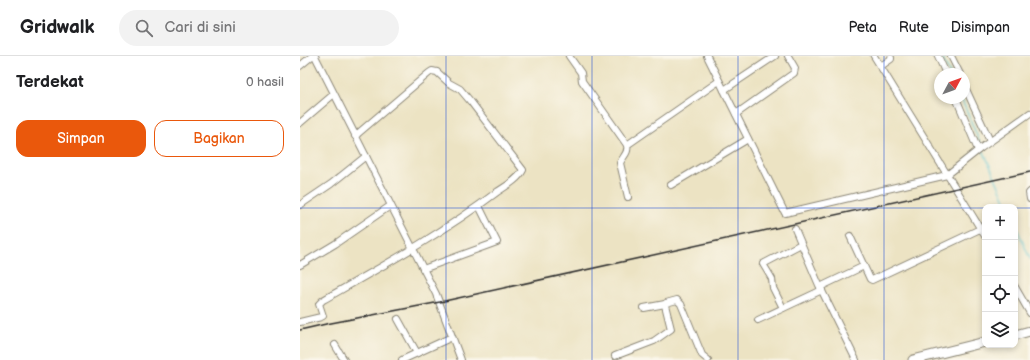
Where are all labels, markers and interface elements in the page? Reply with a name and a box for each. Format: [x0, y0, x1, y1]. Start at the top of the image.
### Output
search box [119, 10, 399, 46]
text: Gridwalk [20, 16, 95, 39]
icon: search [133, 17, 155, 39]
text: Cari di sini [165, 18, 236, 37]
text: Peta [848, 19, 877, 36]
text: Rute [899, 19, 929, 36]
text: Disimpan [951, 19, 1010, 36]
north arrow [934, 68, 970, 104]
text: Terdekat [16, 72, 84, 92]
text: 0 hasil [246, 74, 284, 90]
button: Simpan [16, 120, 146, 157]
button: Bagikan [154, 120, 284, 157]
map controls [982, 204, 1018, 348]
button: + [982, 204, 1018, 240]
button: − [982, 240, 1018, 276]
button: locate [982, 276, 1018, 312]
button: layers [982, 312, 1018, 348]

